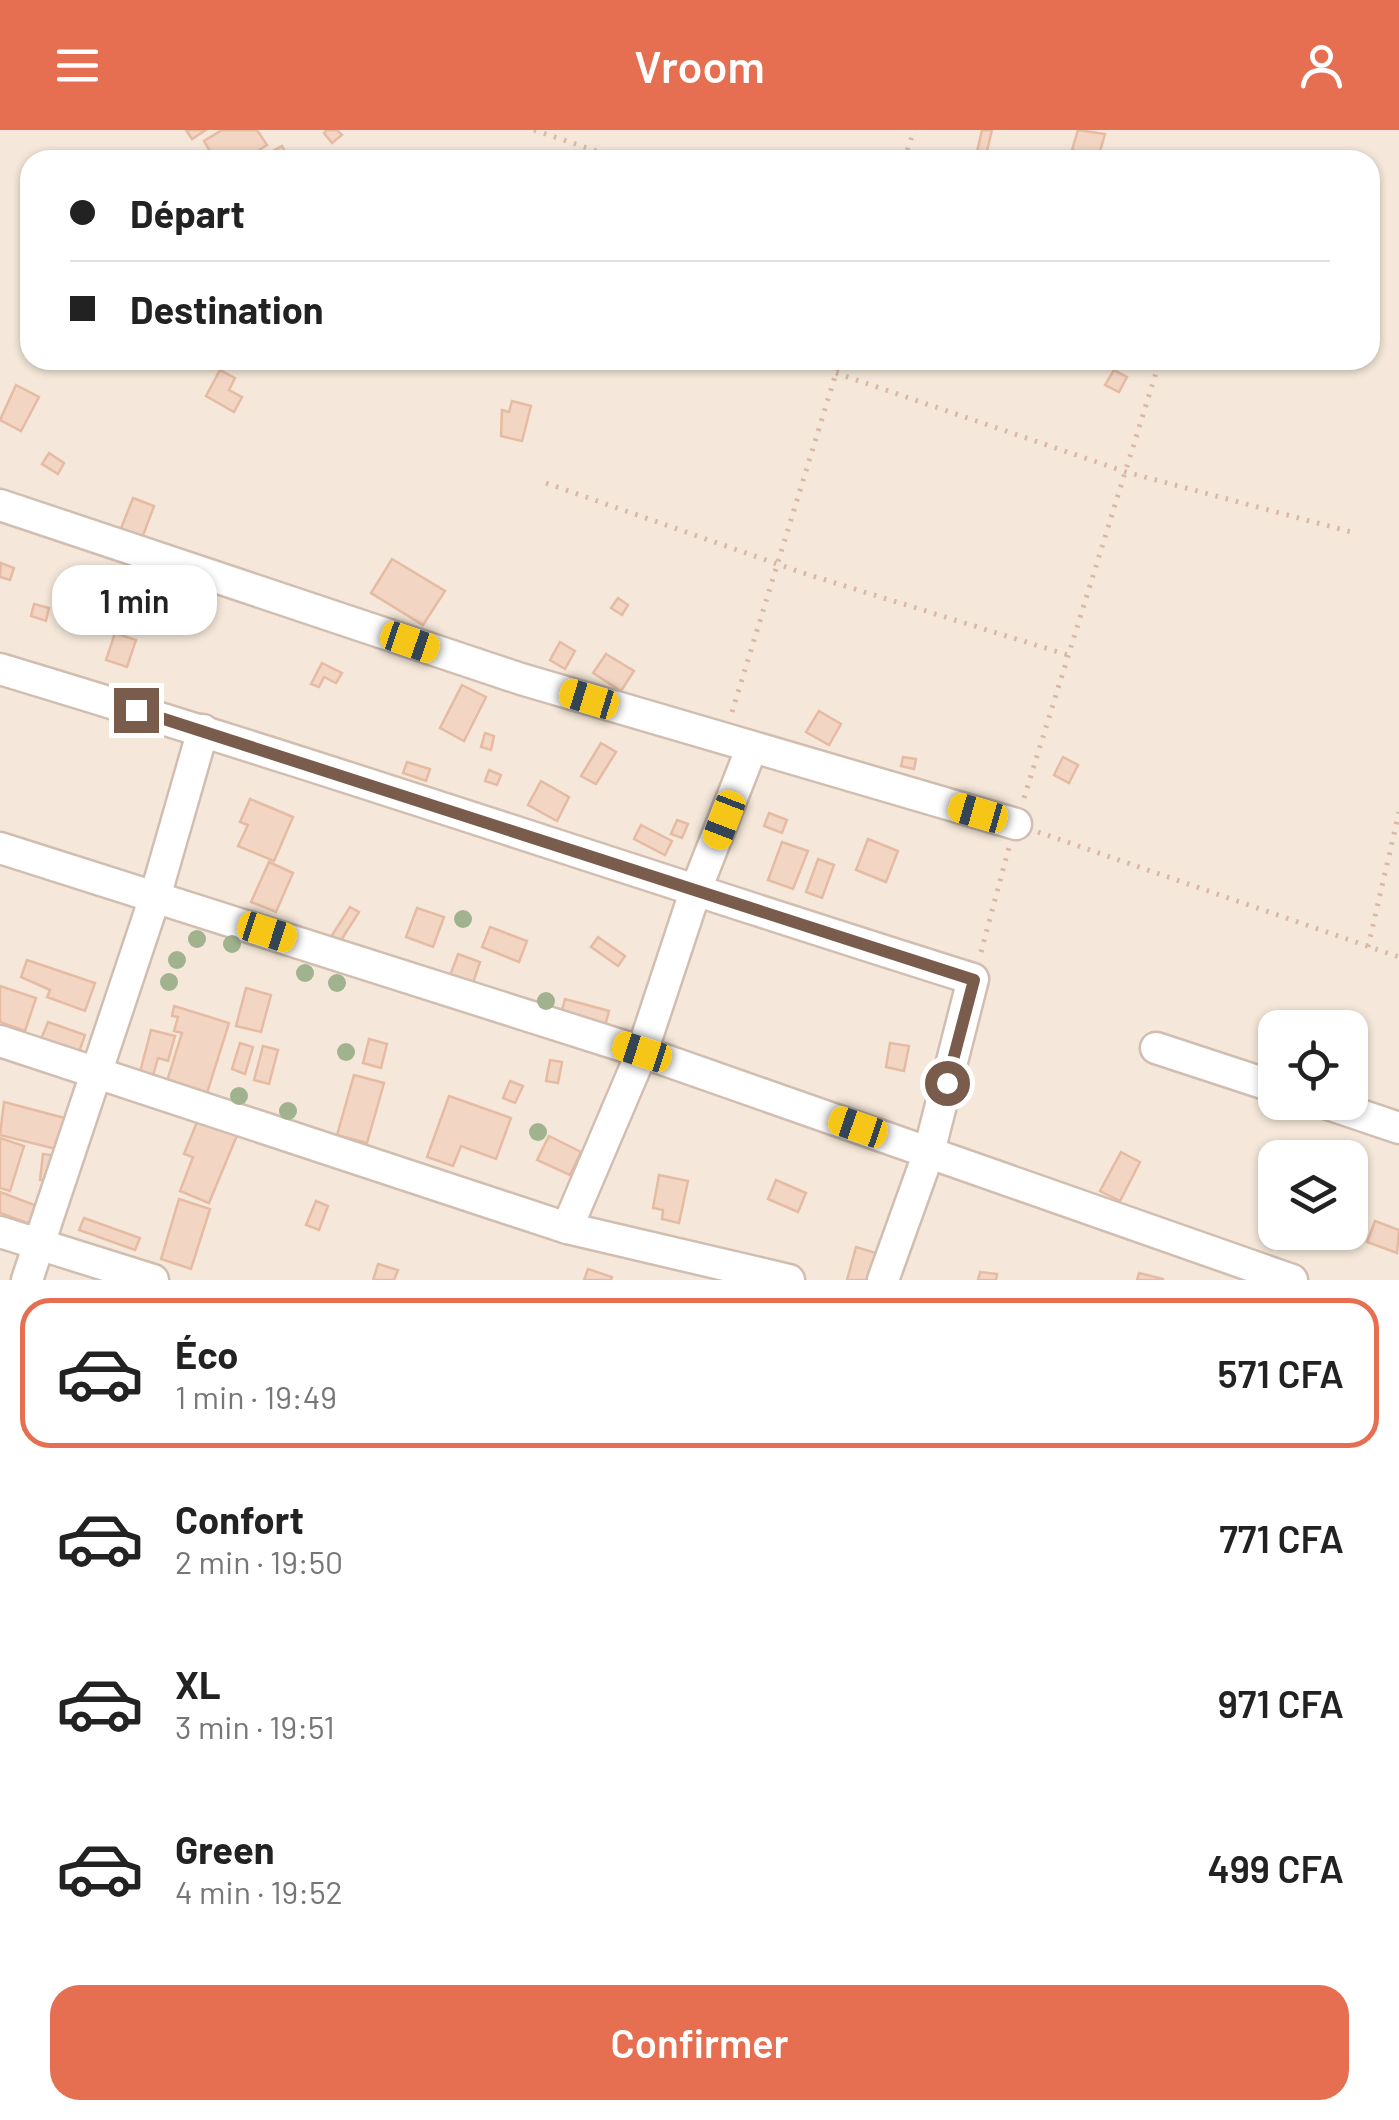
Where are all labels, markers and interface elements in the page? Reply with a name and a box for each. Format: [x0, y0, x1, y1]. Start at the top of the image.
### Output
icon: menu [50, 38, 105, 93]
text: Vroom [634, 38, 765, 92]
icon: person [1294, 38, 1349, 93]
text: Départ [130, 190, 245, 236]
text: Destination [130, 286, 324, 332]
callout: 1 min [54, 565, 218, 635]
text: 1 min [100, 581, 169, 619]
car [377, 618, 443, 666]
car [556, 676, 622, 722]
route end [114, 688, 159, 733]
car [699, 787, 749, 853]
car [945, 790, 1011, 836]
car [234, 908, 300, 956]
map controls [1258, 1010, 1368, 1250]
button: locate [1258, 1010, 1368, 1120]
car [609, 1028, 675, 1076]
route start [925, 1061, 970, 1106]
car [825, 1103, 891, 1151]
button: layers [1258, 1140, 1368, 1250]
icon: car [55, 1328, 145, 1418]
text: Éco [175, 1331, 239, 1377]
text: 571 CFA [1218, 1350, 1344, 1396]
text: 1 min · 19:49 [175, 1377, 337, 1415]
icon: car [55, 1493, 145, 1583]
text: Confort [175, 1496, 304, 1542]
text: 771 CFA [1219, 1515, 1344, 1561]
text: 2 min · 19:50 [175, 1542, 343, 1580]
icon: car [55, 1658, 145, 1748]
text: XL [175, 1661, 221, 1707]
text: 971 CFA [1218, 1680, 1344, 1726]
text: 3 min · 19:51 [175, 1707, 335, 1745]
icon: car [55, 1823, 145, 1913]
text: Green [175, 1826, 275, 1872]
text: 499 CFA [1208, 1845, 1344, 1891]
text: 4 min · 19:52 [175, 1872, 343, 1910]
button: Confirmer [50, 1985, 1349, 2100]

